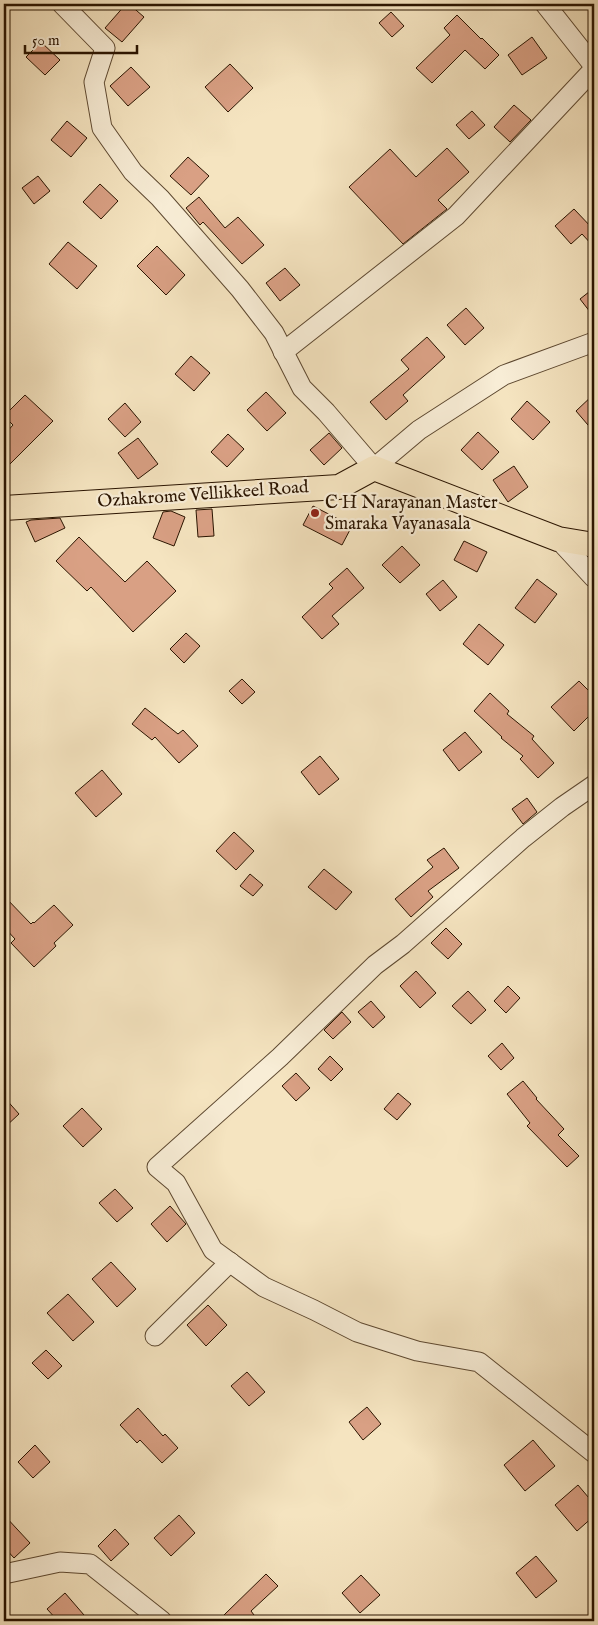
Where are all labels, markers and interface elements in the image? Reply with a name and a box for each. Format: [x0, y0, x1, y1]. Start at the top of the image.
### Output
scale bar [25, 22, 138, 54]
text: 50 m [32, 31, 60, 50]
street label: Ozhakrome Vellikkeel Road [97, 476, 310, 514]
place label: C H Narayanan Master Smaraka Vayanasala [325, 492, 498, 536]
marker: C H Narayanan Master Smaraka Vayanasala [309, 507, 321, 519]

